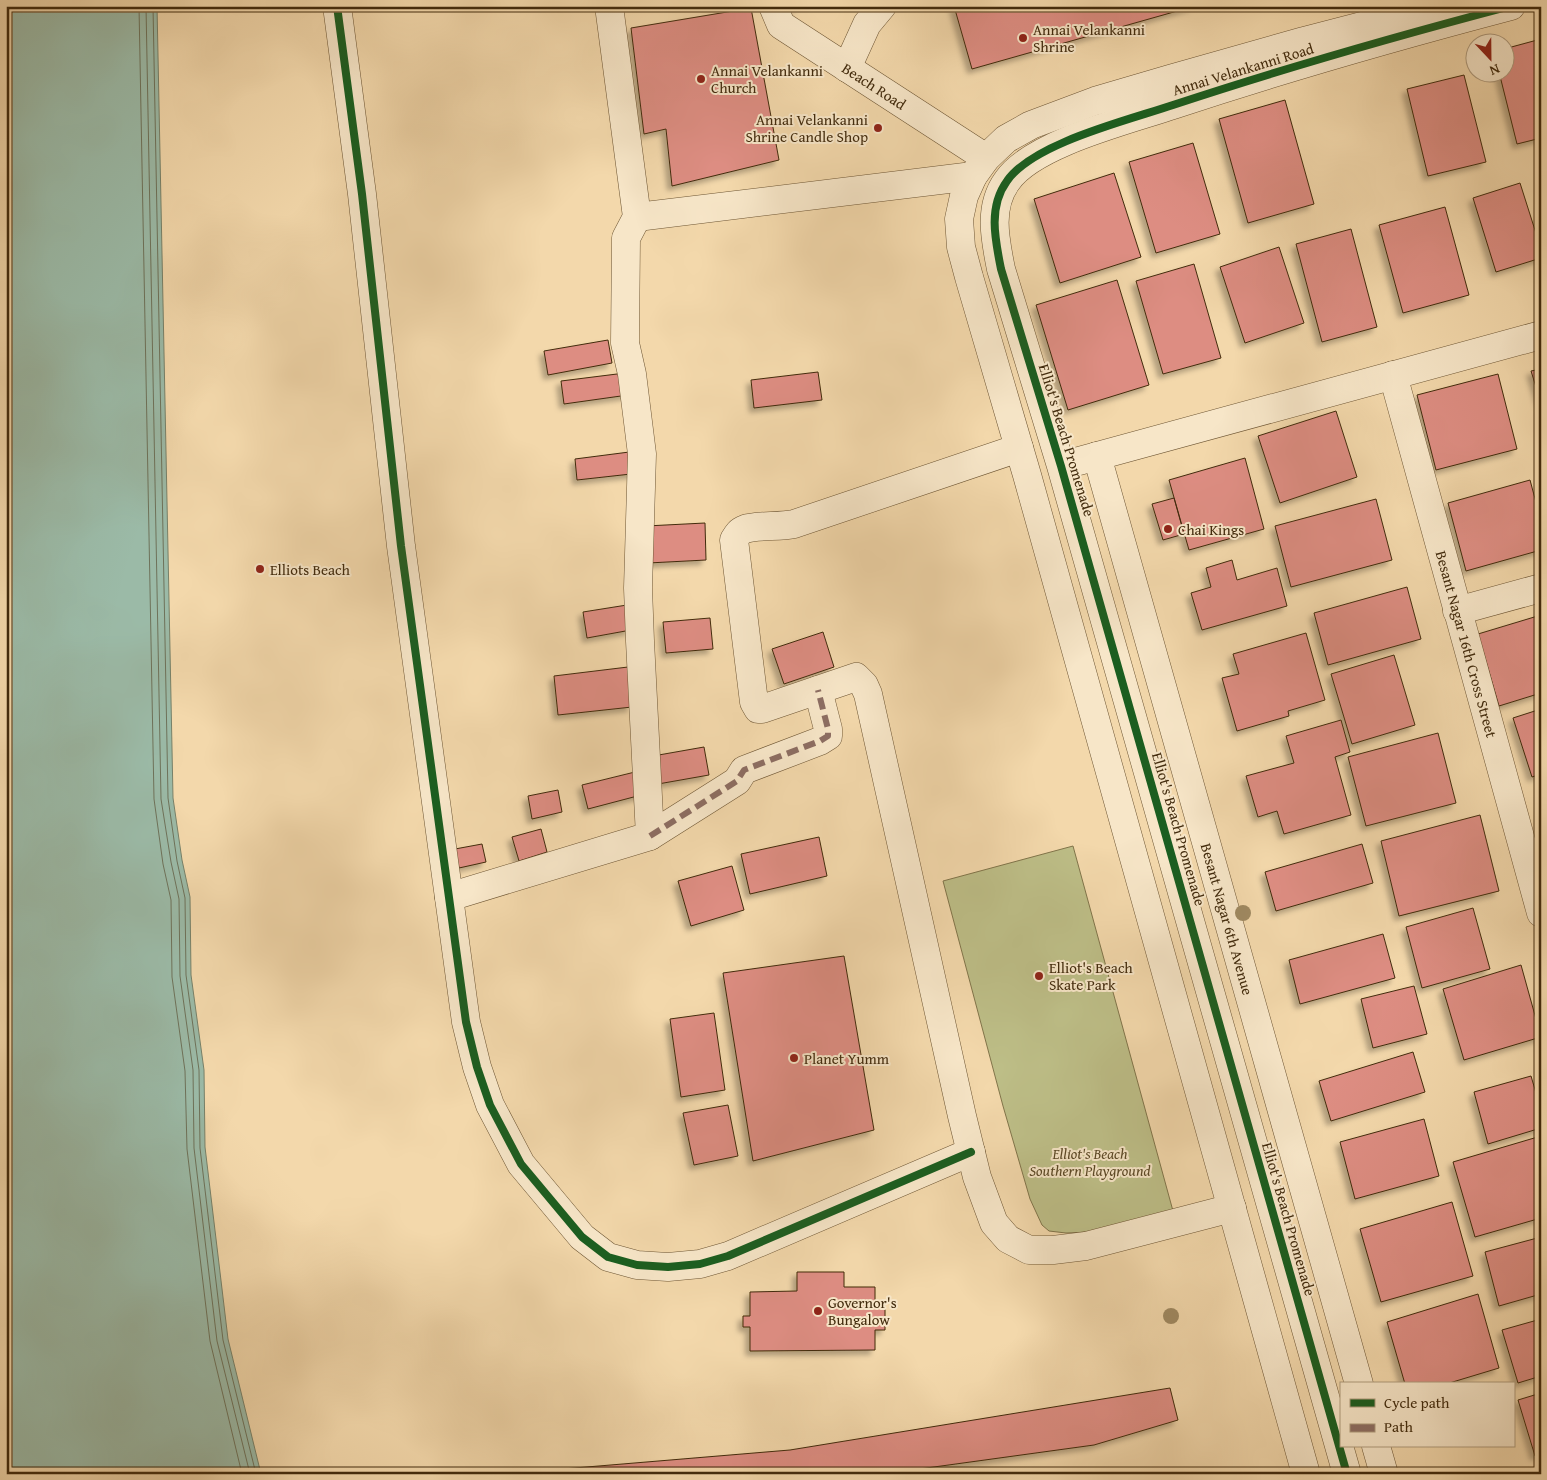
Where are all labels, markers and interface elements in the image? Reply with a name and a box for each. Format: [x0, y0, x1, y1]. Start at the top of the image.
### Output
place label: Annai Velankanni Shrine [1033, 19, 1145, 57]
marker: Annai Velankanni Shrine [1017, 32, 1029, 44]
north arrow [1464, 32, 1514, 82]
street label: Annai Velankanni Road [1170, 38, 1316, 100]
street label: Beach Road [838, 57, 910, 114]
text: N [1486, 59, 1503, 81]
place label: Annai Velankanni Church [711, 60, 823, 98]
marker: Annai Velankanni Church [695, 73, 707, 85]
place label: Annai Velankanni Shrine Candle Shop [745, 109, 868, 147]
marker: Annai Velankanni Shrine Candle Shop [872, 122, 884, 134]
street label: Elliot's Beach Promenade [1034, 361, 1100, 519]
place label: Chai Kings [1178, 519, 1244, 540]
marker: Chai Kings [1162, 523, 1174, 535]
street label: Besant Nagar 16th Cross Street [1431, 548, 1503, 741]
place label: Elliots Beach [270, 559, 350, 580]
marker: Elliots Beach [254, 563, 266, 575]
street label: Elliot's Beach Promenade [1147, 750, 1211, 908]
street label: Besant Nagar 6th Avenue [1196, 840, 1259, 997]
place label: Elliot's Beach Skate Park [1049, 957, 1133, 995]
marker: Elliot's Beach Skate Park [1033, 970, 1045, 982]
place label: Planet Yumm [804, 1048, 890, 1069]
marker: Planet Yumm [788, 1052, 800, 1064]
street label: Elliot's Beach Promenade [1257, 1140, 1321, 1298]
park label: Elliot's Beach Southern Playground [1029, 1143, 1151, 1181]
place label: Governor's Bungalow [828, 1292, 897, 1330]
marker: Governor's Bungalow [812, 1305, 824, 1317]
legend [1340, 1382, 1514, 1448]
text: Cycle path [1384, 1392, 1450, 1413]
text: Path [1384, 1416, 1413, 1437]

